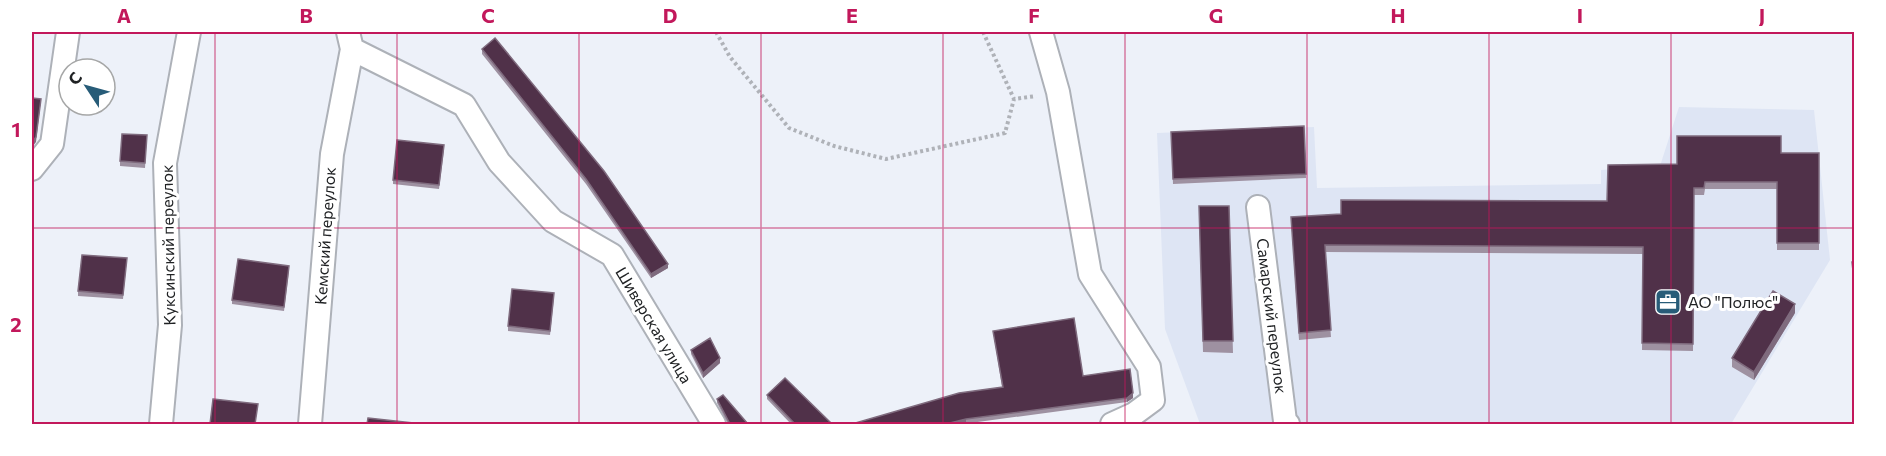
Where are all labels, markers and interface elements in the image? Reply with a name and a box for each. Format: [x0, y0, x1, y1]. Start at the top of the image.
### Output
text: A [117, 3, 131, 27]
text: B [299, 3, 313, 27]
text: C [481, 3, 495, 27]
text: D [663, 3, 677, 27]
text: E [846, 3, 858, 27]
text: F [1028, 3, 1040, 27]
text: G [1209, 3, 1223, 27]
text: H [1391, 3, 1406, 27]
text: I [1577, 3, 1583, 27]
text: J [1759, 3, 1765, 27]
north arrow [57, 57, 117, 117]
text: С [64, 68, 85, 88]
text: 1 [11, 117, 21, 141]
street label: Куксинский переулок [157, 164, 178, 326]
street label: Кемский переулок [310, 166, 339, 306]
street label: Самарский переулок [1254, 237, 1292, 395]
street label: Шиверская улица [612, 263, 697, 386]
office icon: АО "Полюс" [1653, 287, 1683, 317]
place label: АО "Полюс" [1688, 292, 1778, 311]
text: 2 [10, 312, 22, 336]

